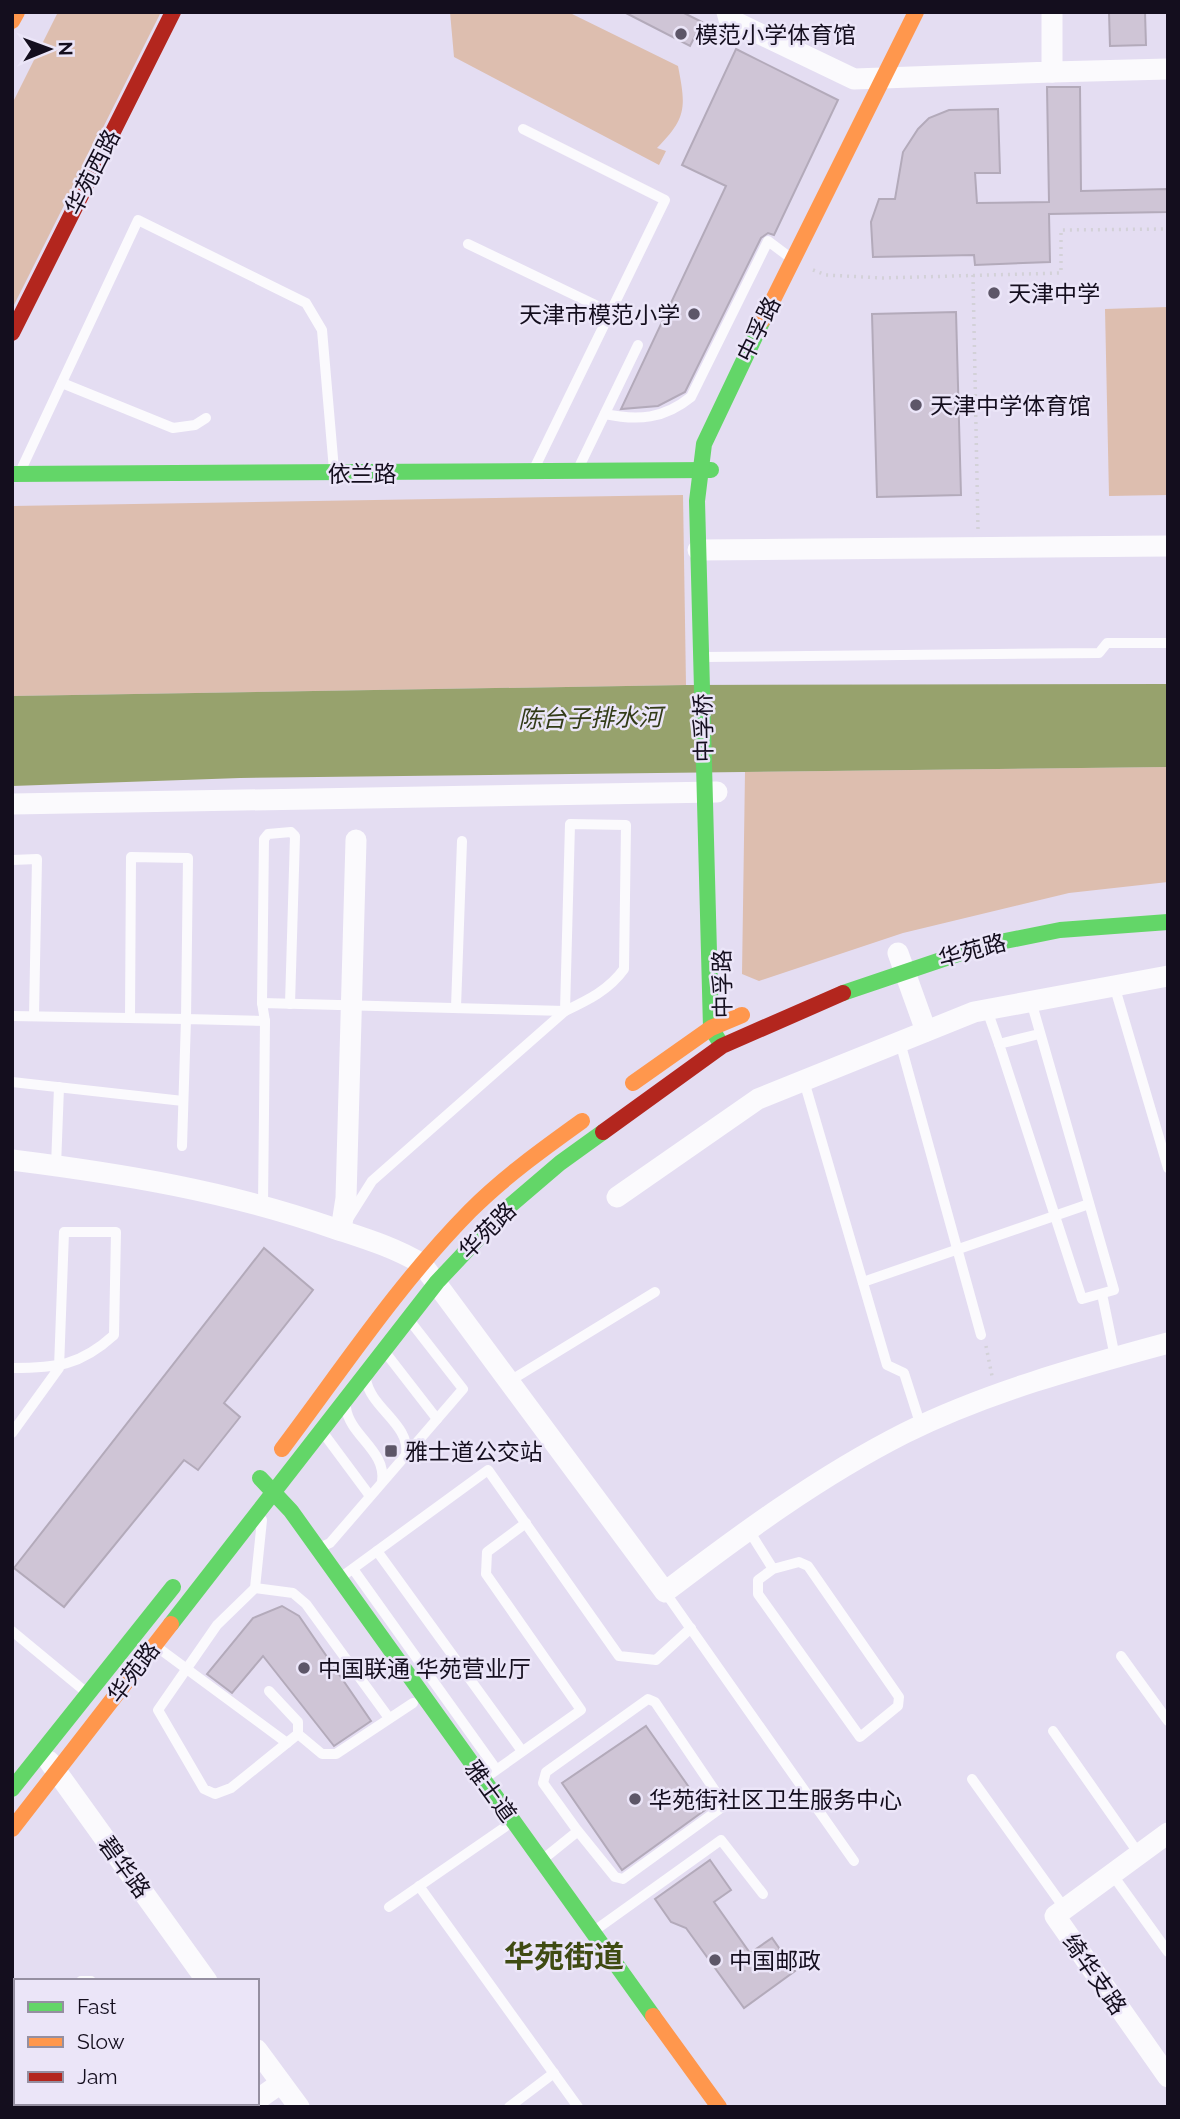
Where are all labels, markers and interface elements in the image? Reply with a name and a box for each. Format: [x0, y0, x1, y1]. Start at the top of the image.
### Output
north arrow [14, 14, 84, 84]
place label: 模范小学体育馆 [695, 21, 856, 48]
marker: 模范小学体育馆 [673, 26, 689, 42]
text: N [55, 41, 77, 56]
street label: 华苑西路 [59, 125, 125, 219]
place label: 天津中学 [1008, 280, 1100, 307]
marker: 天津中学 [986, 285, 1002, 301]
street label: 中孚路 [731, 292, 785, 366]
place label: 天津市模范小学 [519, 301, 680, 328]
marker: 天津市模范小学 [686, 306, 702, 322]
place label: 天津中学体育馆 [930, 392, 1091, 419]
marker: 天津中学体育馆 [908, 397, 924, 413]
street label: 依兰路 [328, 460, 397, 487]
street label: 中孚桥 [689, 693, 717, 763]
water label: 陈台子排水河 [518, 702, 666, 734]
street label: 华苑路 [935, 928, 1009, 972]
street label: 中孚路 [708, 949, 736, 1019]
street label: 华苑路 [453, 1196, 521, 1264]
place label: 雅士道公交站 [405, 1438, 543, 1465]
marker: 雅士道公交站 [383, 1443, 399, 1459]
street label: 华苑路 [101, 1636, 165, 1708]
place label: 中国联通 华苑营业厅 [318, 1655, 531, 1682]
marker: 中国联通 华苑营业厅 [296, 1660, 312, 1676]
street label: 雅士道 [460, 1755, 522, 1827]
place label: 华苑街社区卫生服务中心 [649, 1786, 902, 1813]
marker: 华苑街社区卫生服务中心 [627, 1791, 643, 1807]
street label: 碧华路 [94, 1831, 156, 1903]
street label: 绮华支路 [1058, 1929, 1132, 2019]
district label: 华苑街道 [504, 1939, 624, 1974]
place label: 中国邮政 [729, 1947, 821, 1974]
marker: 中国邮政 [707, 1952, 723, 1968]
legend [14, 1979, 259, 2105]
text: Fast [77, 1994, 117, 2019]
text: Slow [77, 2029, 125, 2054]
text: Jam [77, 2064, 118, 2089]

